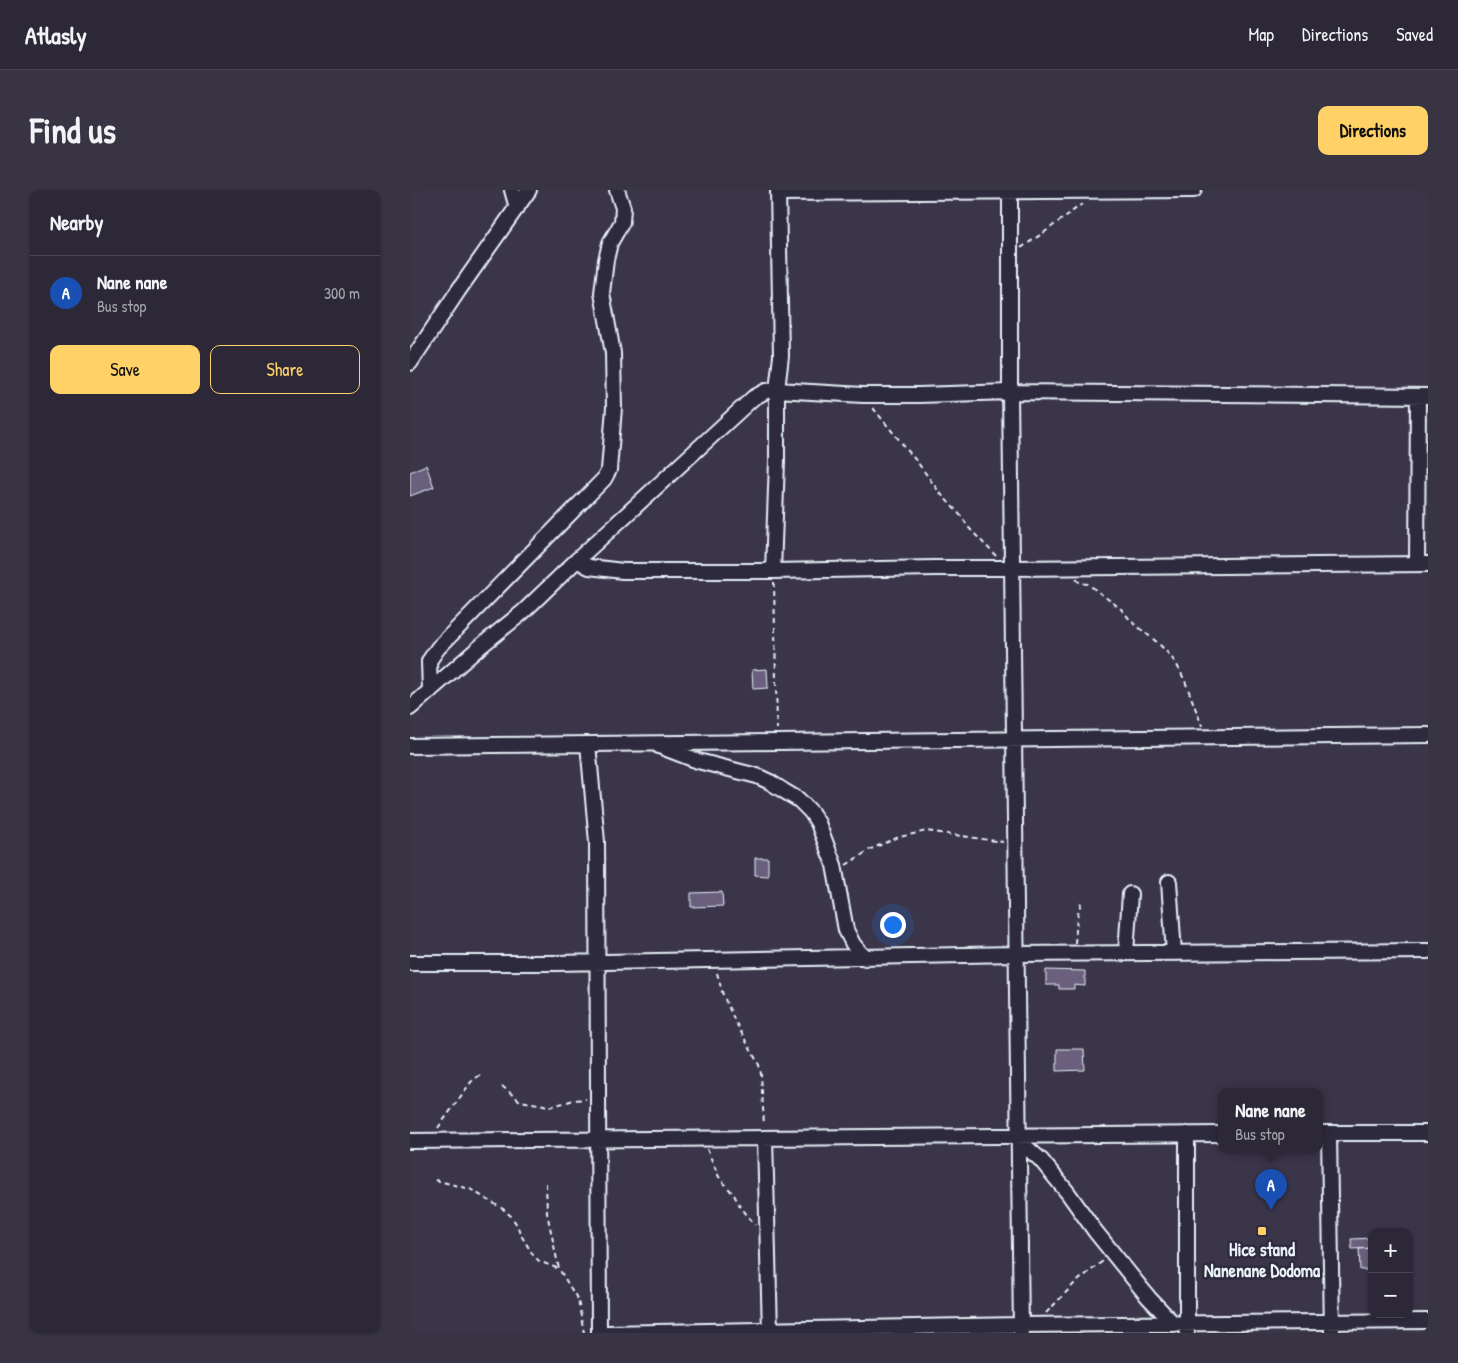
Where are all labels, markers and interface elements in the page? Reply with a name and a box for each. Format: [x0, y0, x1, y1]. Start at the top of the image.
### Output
text: Atlasly [25, 19, 87, 51]
text: Map [1249, 22, 1274, 47]
text: Directions [1302, 22, 1368, 47]
text: Saved [1396, 22, 1433, 47]
button: Directions [1318, 106, 1428, 155]
text: Find us [30, 107, 116, 154]
text: Nearby [50, 208, 103, 237]
text: Nane nane [97, 269, 167, 295]
text: A [62, 282, 70, 304]
text: 300 m [324, 282, 360, 304]
text: Bus stop [97, 295, 146, 317]
button: Save [50, 345, 200, 394]
button: Share [210, 345, 360, 394]
your location [880, 912, 906, 938]
popup [1218, 1088, 1323, 1153]
text: Nane nane [1235, 1097, 1306, 1123]
text: Bus stop [1235, 1123, 1285, 1145]
pin: A [1255, 1169, 1287, 1210]
marker: Hice stand Nanenane Dodoma [1256, 1225, 1268, 1237]
map controls [1368, 1228, 1413, 1318]
button: + [1368, 1228, 1413, 1273]
place label: Hice stand Nanenane Dodoma [1204, 1237, 1321, 1283]
button: − [1368, 1273, 1413, 1318]

